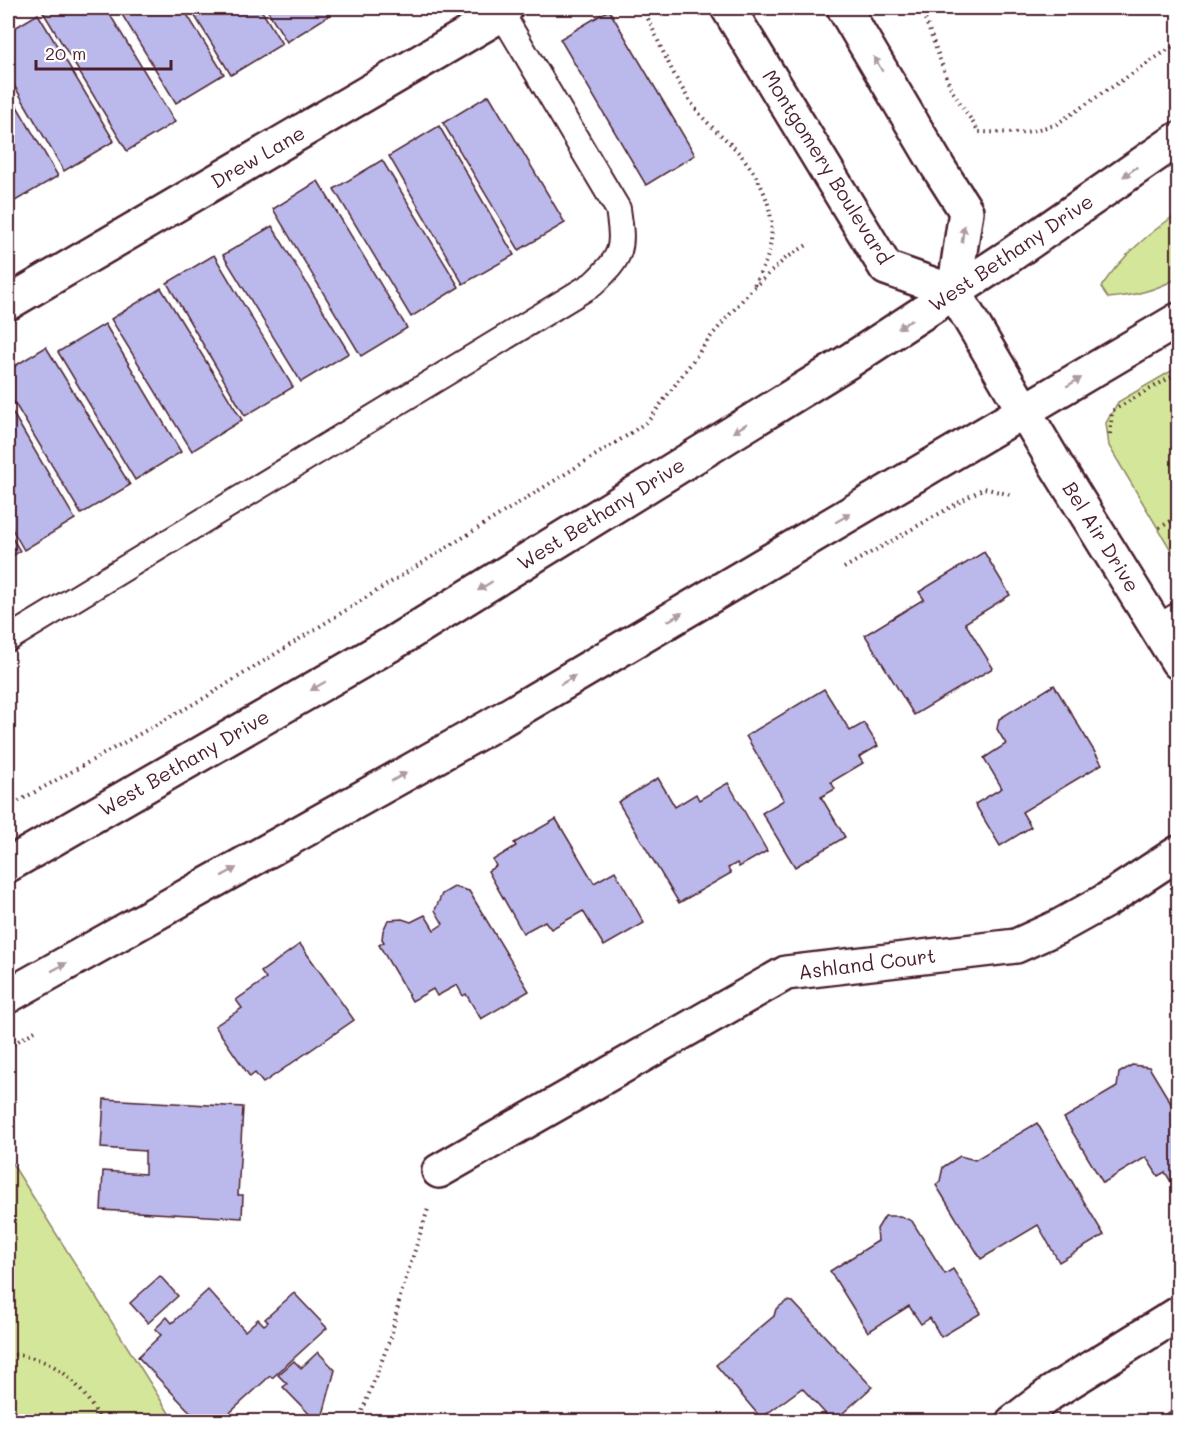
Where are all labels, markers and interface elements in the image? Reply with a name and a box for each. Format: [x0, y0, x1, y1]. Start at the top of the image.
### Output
scale bar [36, 33, 171, 71]
text: 20 m [45, 41, 86, 65]
one-way arrow [872, 56, 883, 72]
street label: Montgomery Boulevard [757, 64, 898, 269]
street label: Drew Lane [206, 119, 309, 194]
one-way arrow [1123, 166, 1139, 178]
street label: West Bethany Drive [923, 187, 1098, 317]
one-way arrow [958, 224, 967, 243]
one-way arrow [898, 318, 914, 330]
one-way arrow [1066, 377, 1083, 387]
one-way arrow [732, 423, 749, 434]
street label: West Bethany Drive [512, 451, 689, 575]
street label: Bel Air Drive [1058, 476, 1146, 597]
one-way arrow [835, 513, 851, 524]
one-way arrow [477, 580, 493, 591]
one-way arrow [667, 612, 684, 622]
one-way arrow [560, 675, 577, 685]
one-way arrow [309, 681, 326, 691]
street label: West Bethany Drive [93, 703, 274, 822]
one-way arrow [391, 772, 408, 782]
one-way arrow [221, 867, 238, 877]
street label: Ashland Court [797, 942, 937, 984]
one-way arrow [50, 962, 67, 972]

